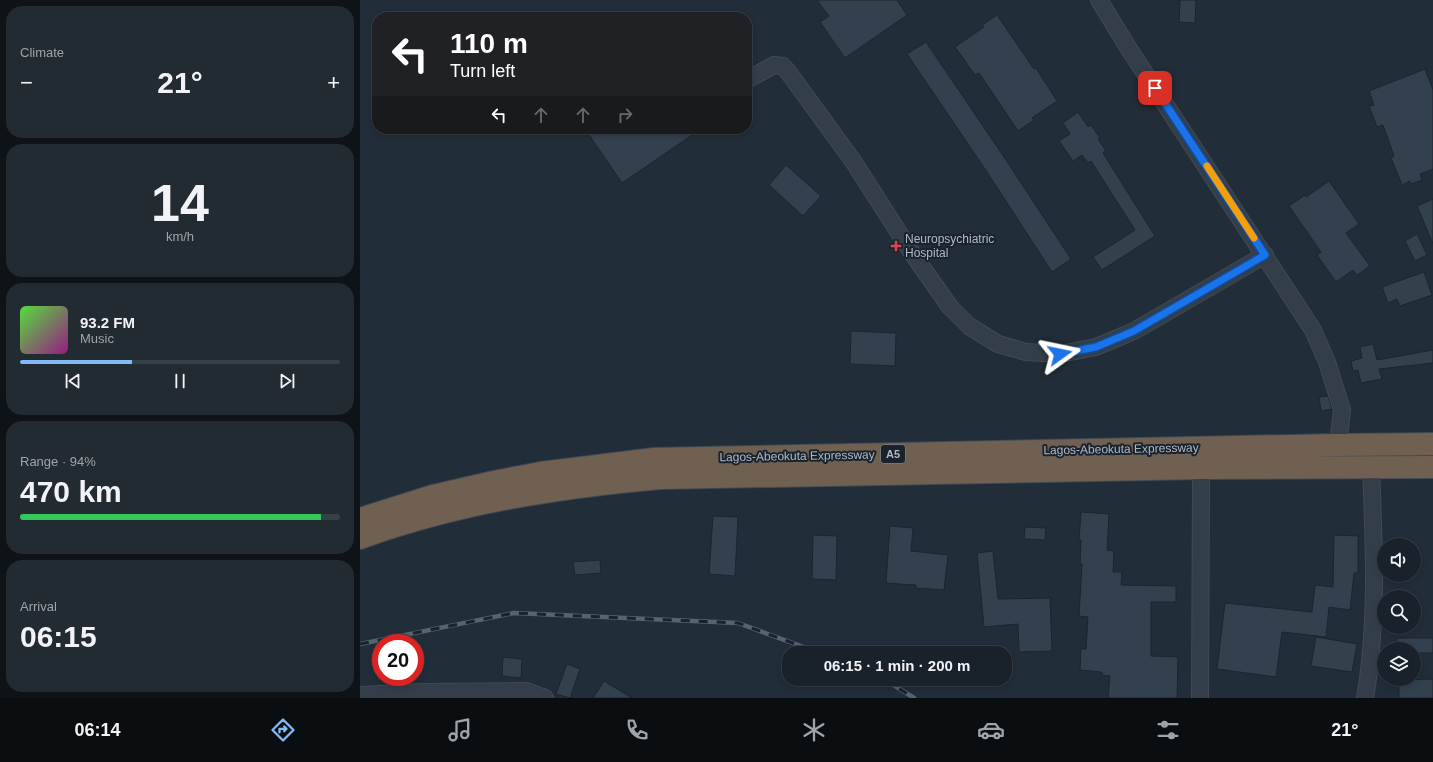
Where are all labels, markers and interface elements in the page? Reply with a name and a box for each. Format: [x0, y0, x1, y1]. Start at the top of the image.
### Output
icon: left [384, 28, 436, 80]
text: 110 m [450, 28, 528, 59]
text: Climate [20, 45, 64, 60]
text: Turn left [450, 61, 515, 81]
text: 21° [157, 66, 203, 99]
text: − [20, 70, 33, 95]
text: + [327, 70, 340, 95]
pin [1138, 71, 1172, 105]
icon: arrive [1144, 77, 1166, 99]
icon: left [488, 104, 510, 126]
icon: ahead [530, 104, 552, 126]
icon: ahead [572, 104, 594, 126]
icon: right [614, 104, 636, 126]
text: 14 [151, 174, 209, 232]
text: km/h [166, 229, 194, 244]
place label: Neuropsychiatric Hospital [905, 232, 994, 260]
marker: Neuropsychiatric Hospital [890, 240, 902, 252]
text: 93.2 FM [80, 314, 135, 331]
text: Music [80, 331, 114, 346]
position arrow [1039, 333, 1081, 375]
icon: previous [62, 370, 84, 392]
icon: pause [169, 370, 191, 392]
icon: next [276, 370, 298, 392]
street label: Lagos-Abeokuta Expressway [1043, 441, 1199, 457]
road number: A5 [881, 445, 905, 463]
street label: Lagos-Abeokuta Expressway [719, 448, 875, 464]
text: Range · 94% [20, 454, 96, 469]
text: 470 km [20, 475, 122, 508]
map controls [1377, 538, 1421, 686]
button: sound [1377, 538, 1421, 582]
button: search [1377, 590, 1421, 634]
text: Arrival [20, 599, 57, 614]
text: 06:15 [20, 620, 97, 653]
speed limit sign: 20 [372, 634, 424, 686]
button: layers [1377, 642, 1421, 686]
text: 06:15 · 1 min · 200 m [824, 657, 970, 674]
icon: directions [269, 716, 297, 744]
icon: music [446, 716, 474, 744]
icon: phone [623, 716, 651, 744]
icon: climate [800, 716, 828, 744]
icon: car [977, 716, 1005, 744]
icon: filters [1154, 716, 1182, 744]
text: 06:14 [74, 720, 121, 740]
text: 21° [1331, 720, 1358, 740]

